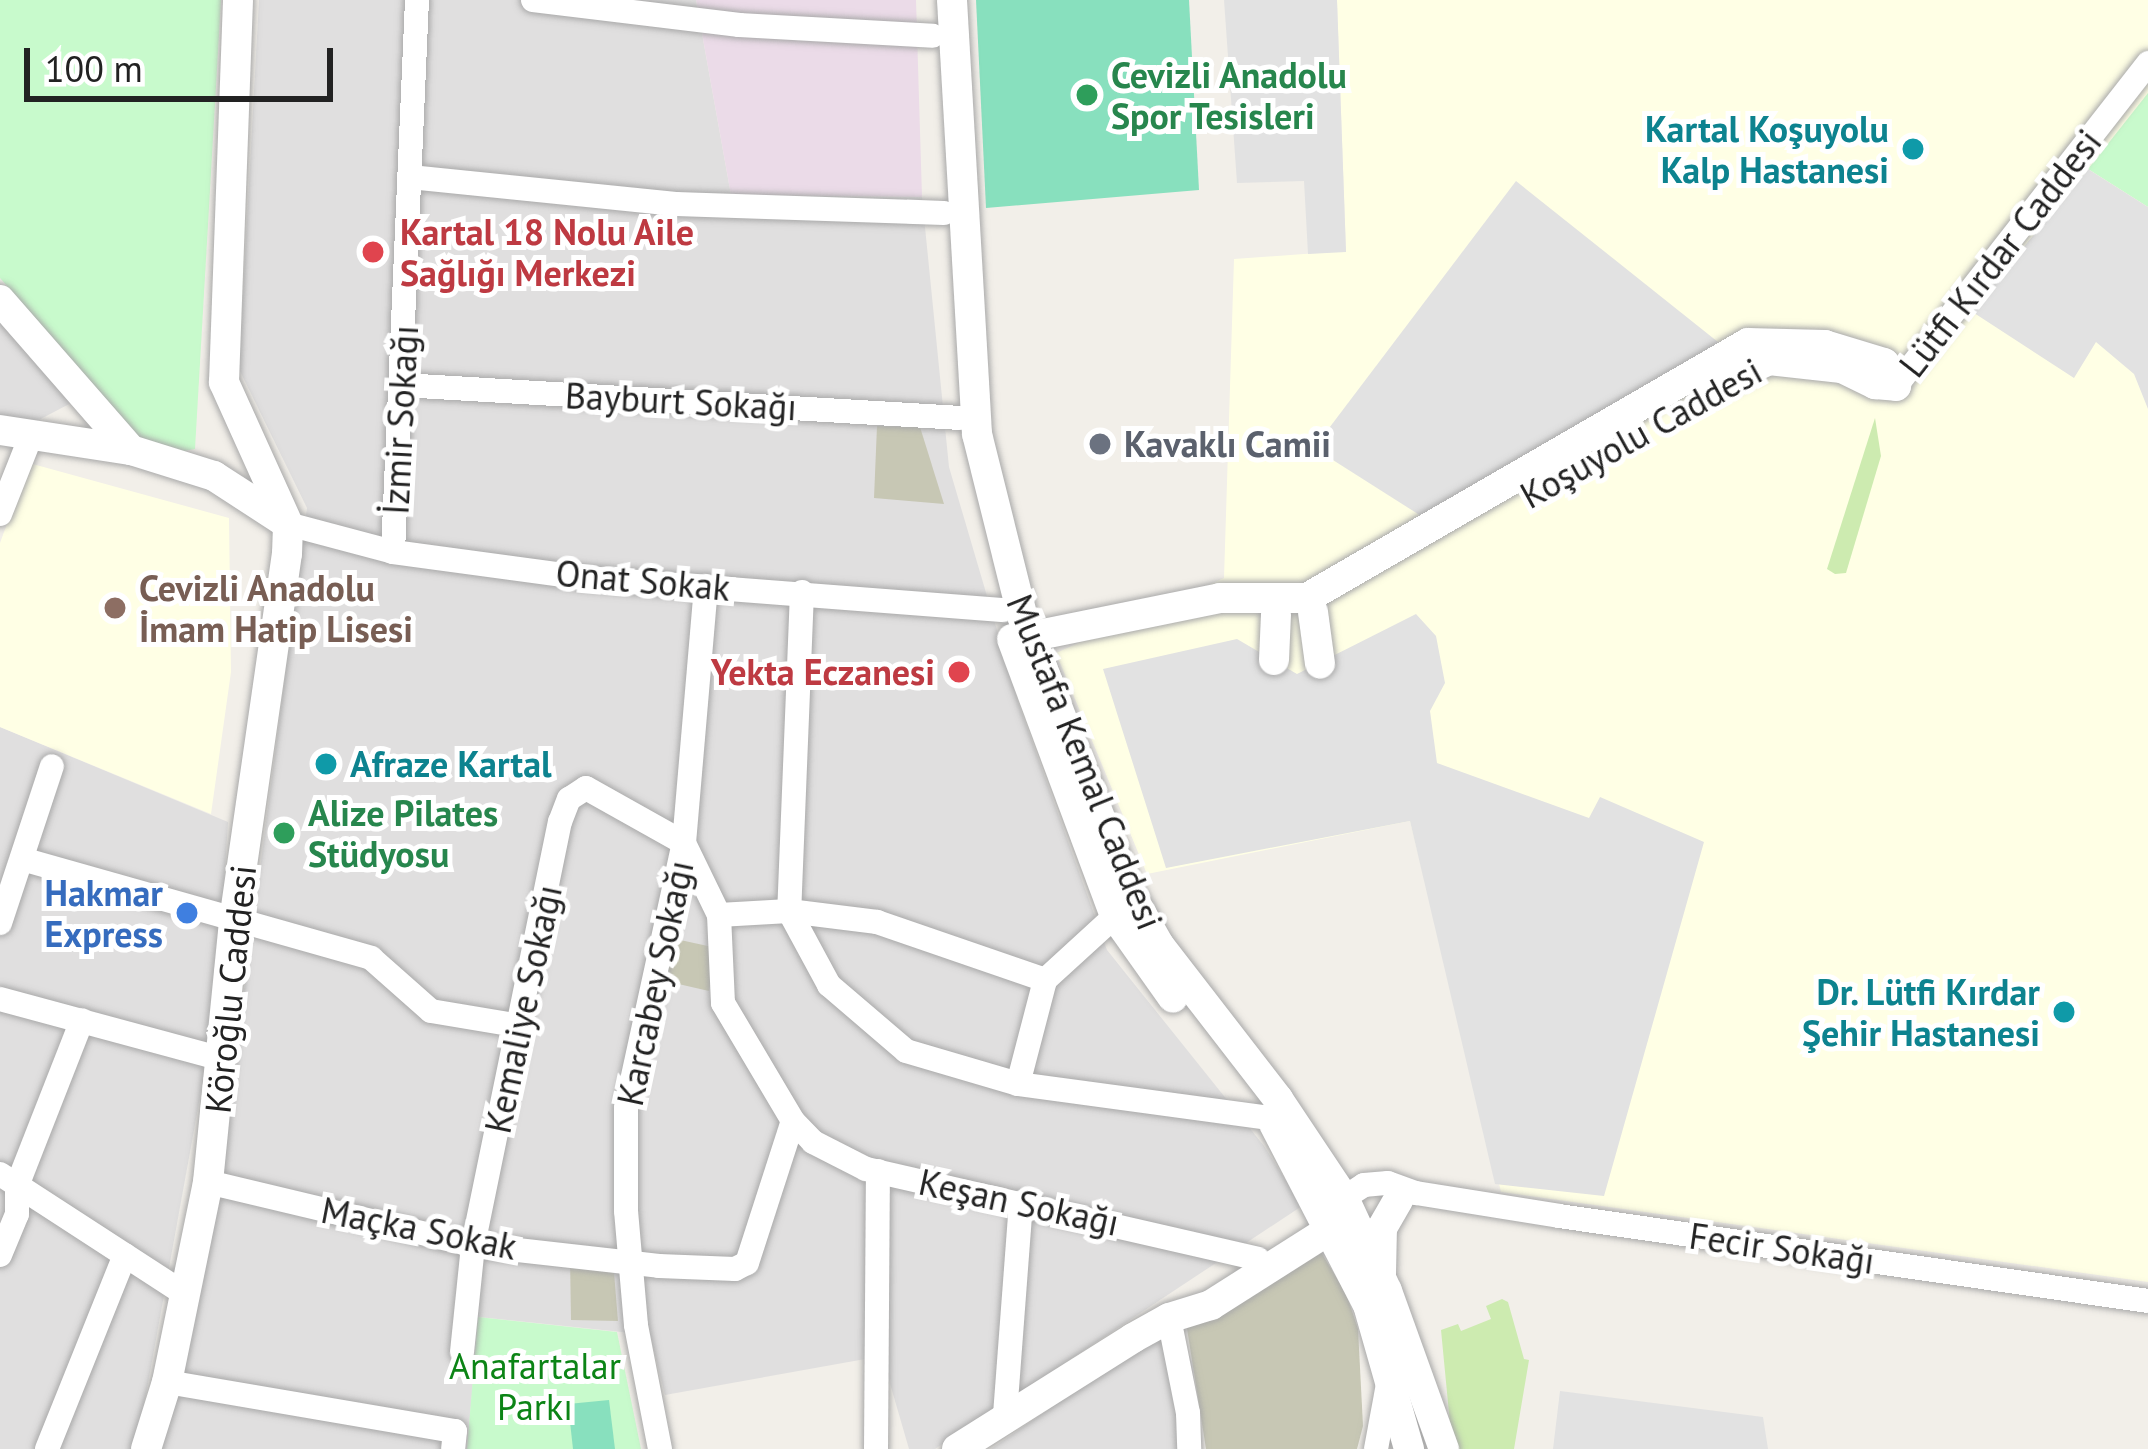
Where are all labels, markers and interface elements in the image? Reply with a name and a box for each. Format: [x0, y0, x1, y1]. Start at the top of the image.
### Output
scale bar [30, 24, 339, 98]
text: 100 m [45, 45, 143, 92]
place label: Cevizli Anadolu Spor Tesisleri [1111, 52, 1348, 137]
marker: Cevizli Anadolu Spor Tesisleri [1074, 82, 1100, 108]
place label: Kartal Koşuyolu Kalp Hastanesi [1645, 106, 1889, 191]
street label: Lütfi Kırdar Caddesi [1890, 121, 2110, 385]
marker: Kartal Koşuyolu Kalp Hastanesi [1900, 136, 1926, 162]
place label: Kartal 18 Nolu Aile Sağlığı Merkezi [400, 209, 696, 294]
marker: Kartal 18 Nolu Aile Sağlığı Merkezi [357, 236, 389, 268]
street label: İzmir Sokağı [373, 324, 427, 516]
street label: Koşuyolu Caddesi [1513, 349, 1769, 517]
street label: Bayburt Sokağı [564, 373, 798, 429]
place label: Kavaklı Camii [1124, 422, 1331, 466]
marker: Kavaklı Camii [1087, 431, 1113, 457]
street label: Onat Sokak [554, 551, 732, 609]
place label: Cevizli Anadolu İmam Hatip Lisesi [139, 565, 413, 650]
street label: Mustafa Kemal Caddesi [998, 588, 1172, 936]
marker: Cevizli Anadolu İmam Hatip Lisesi [102, 595, 128, 621]
place label: Yekta Eczanesi [711, 650, 935, 694]
marker: Yekta Eczanesi [946, 659, 972, 685]
place label: Afraze Kartal [350, 742, 552, 786]
marker: Afraze Kartal [313, 751, 339, 777]
place label: Alize Pilates Stüdyosu [308, 790, 498, 875]
marker: Alize Pilates Stüdyosu [271, 820, 297, 846]
street label: Karcabey Sokağı [608, 856, 702, 1110]
street label: Köroğlu Caddesi [195, 863, 265, 1115]
place label: Hakmar Express [45, 870, 163, 955]
street label: Kemaliye Sokağı [476, 881, 570, 1137]
marker: Hakmar Express [174, 900, 200, 926]
place label: Dr. Lütfi Kırdar Şehir Hastanesi [1802, 969, 2040, 1054]
marker: Dr. Lütfi Kırdar Şehir Hastanesi [2051, 999, 2077, 1025]
street label: Keşan Sokağı [915, 1160, 1123, 1244]
street label: Maçka Sokak [318, 1188, 520, 1268]
street label: Fecir Sokağı [1687, 1214, 1877, 1282]
park label: Anafartalar Parkı [449, 1343, 621, 1428]

